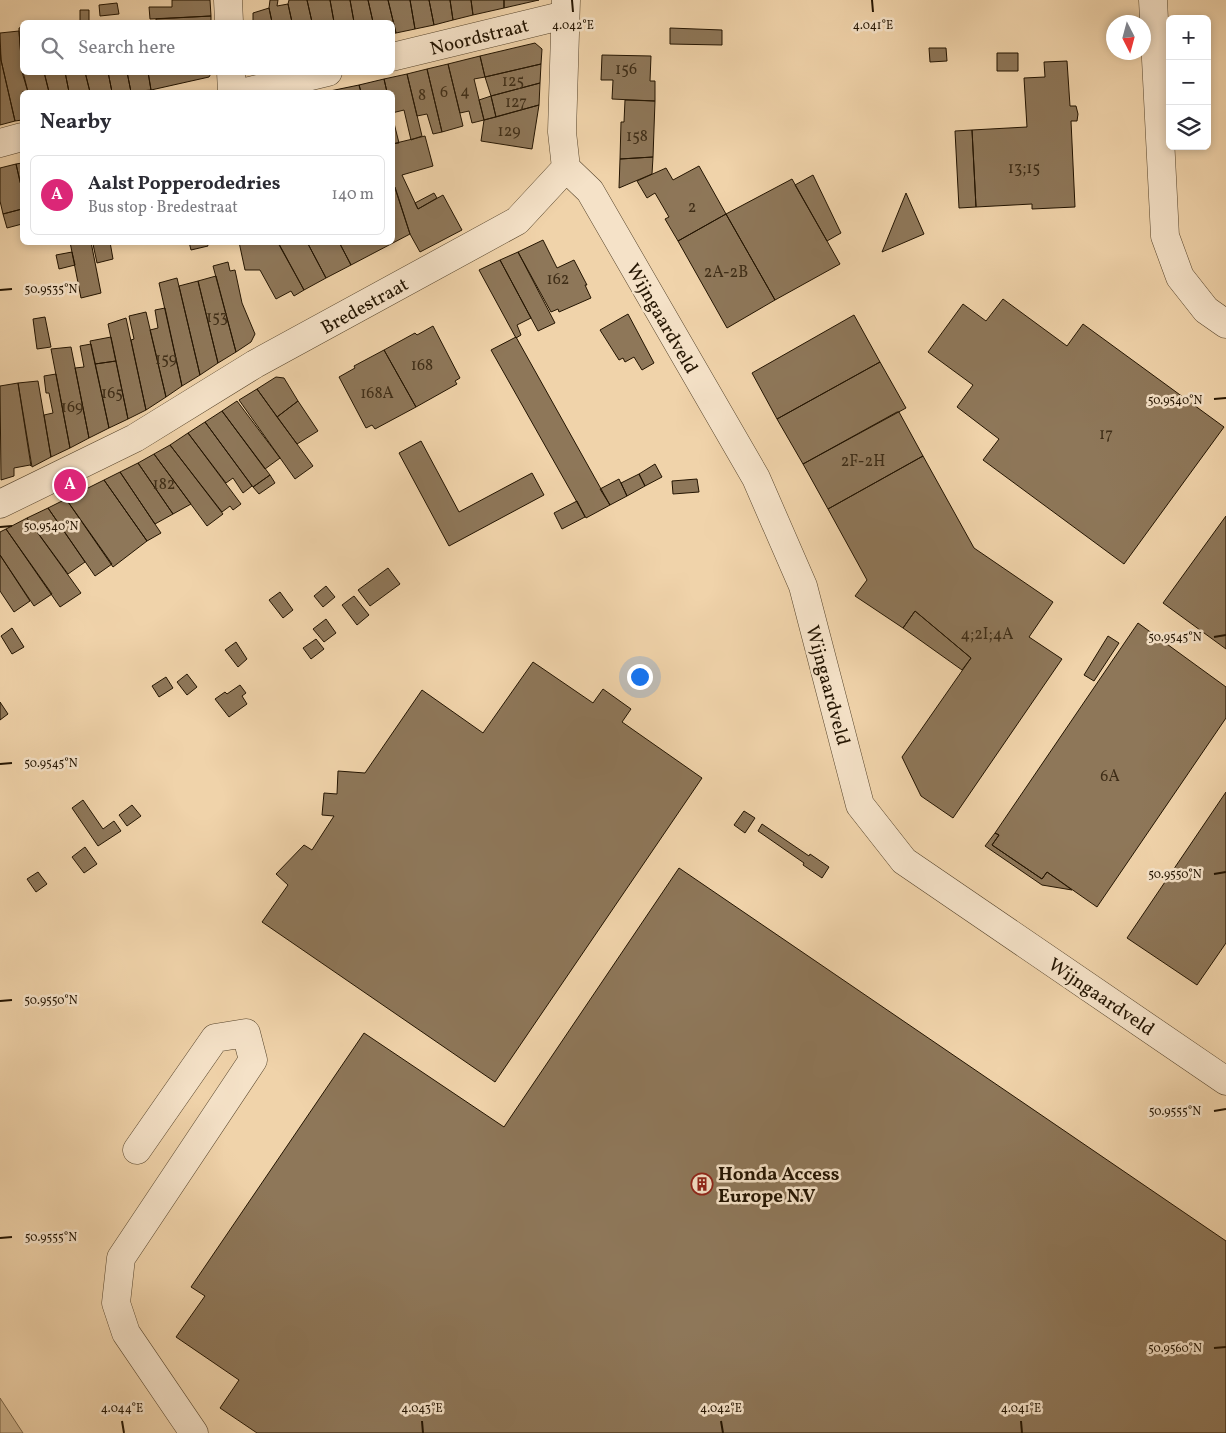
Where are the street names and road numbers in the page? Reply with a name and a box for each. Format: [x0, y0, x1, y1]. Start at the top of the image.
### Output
street label: Noordstraat [427, 13, 532, 63]
street label: Wijngaardveld [619, 259, 703, 379]
street label: Bredestraat [316, 272, 414, 342]
street label: Wijngaardveld [799, 623, 856, 748]
street label: Wijngaardveld [1043, 952, 1159, 1043]

